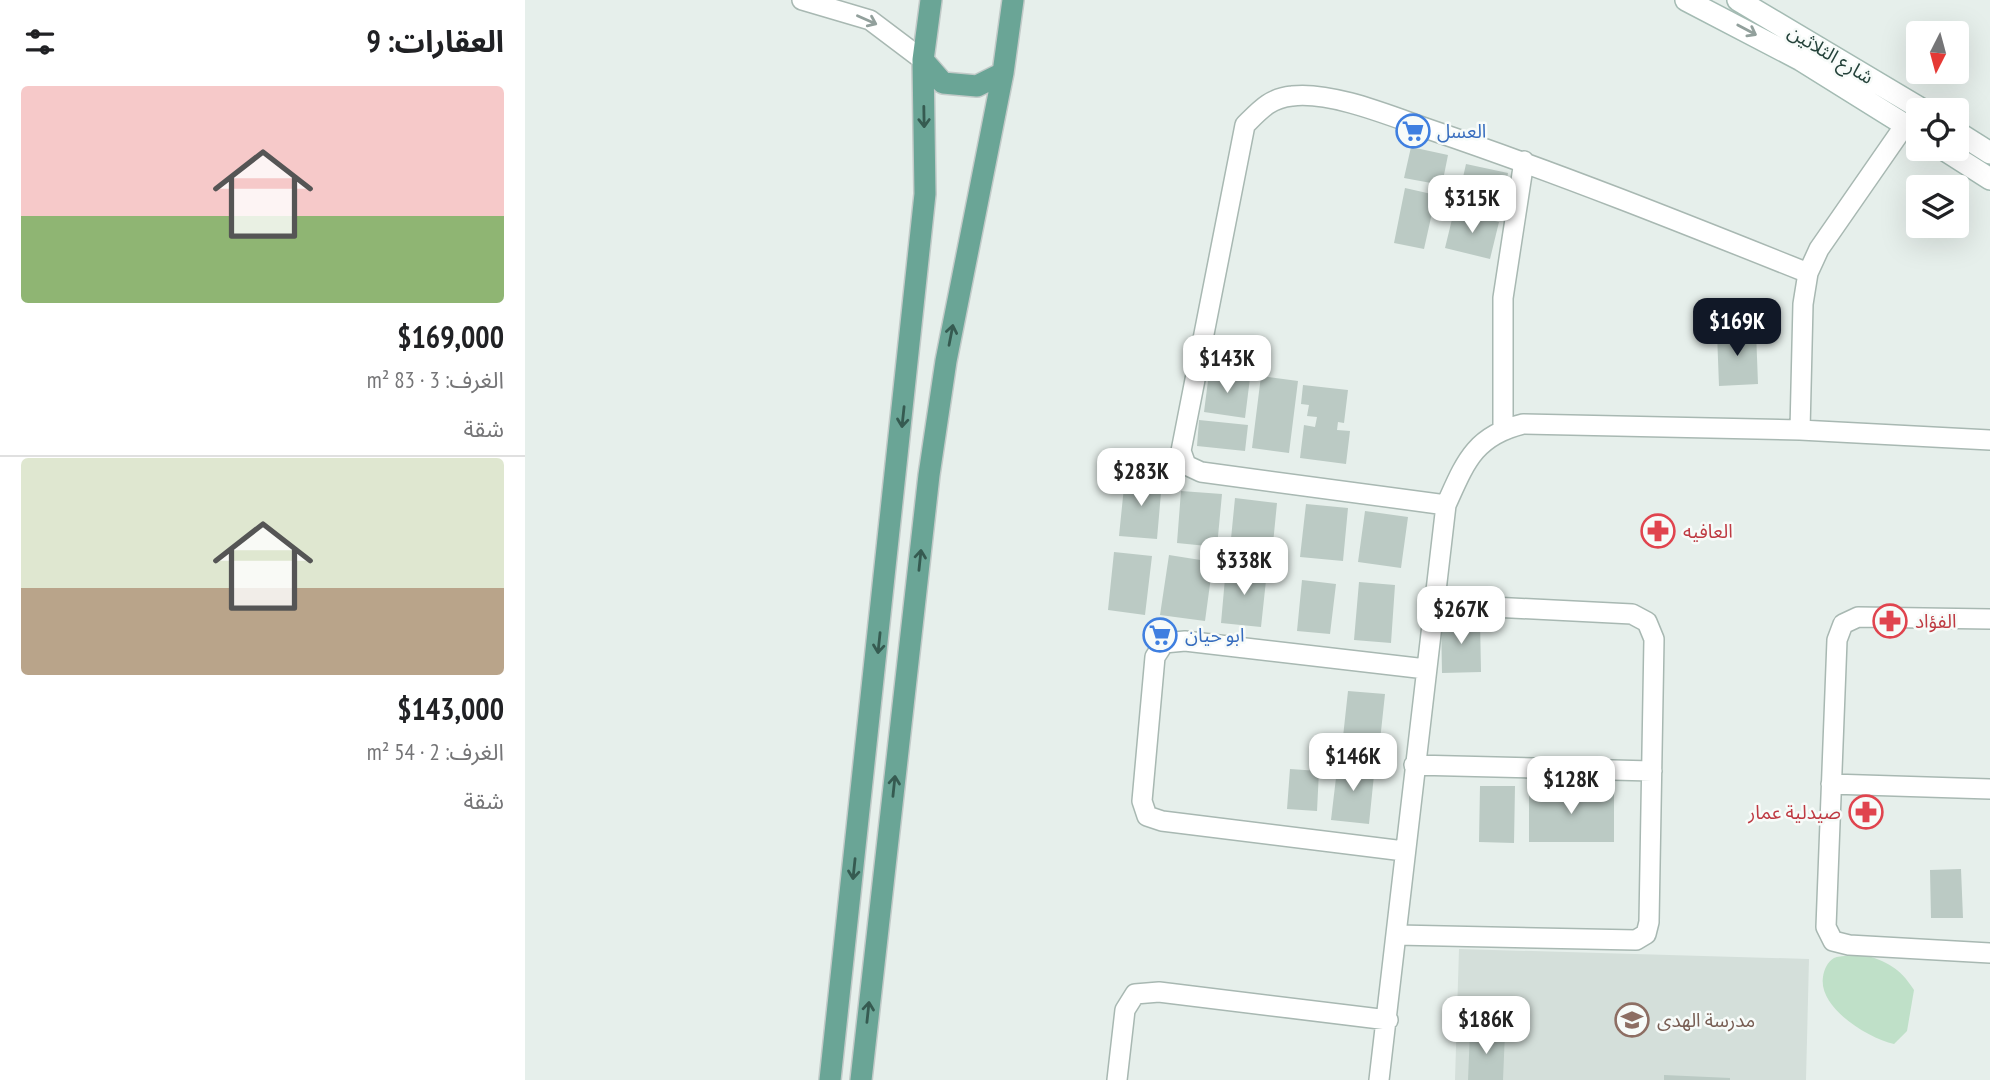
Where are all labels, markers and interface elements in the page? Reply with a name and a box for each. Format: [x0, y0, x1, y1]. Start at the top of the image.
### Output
one-way arrow [856, 14, 877, 27]
street label: شارع الثلاثين [1783, 19, 1878, 91]
text: العقارات: 9 [366, 21, 504, 60]
north arrow [1906, 21, 1969, 84]
map controls [1906, 21, 1969, 238]
icon: filters [21, 23, 59, 61]
one-way arrow [1736, 24, 1757, 37]
button: locate [1906, 98, 1969, 161]
one-way arrow [917, 105, 931, 128]
supermarket icon: العسل [1394, 112, 1432, 150]
place label: العسل [1437, 119, 1486, 143]
icon: home [200, 131, 326, 257]
button: layers [1906, 175, 1969, 238]
pin: $315K [1423, 176, 1521, 235]
text: $315K [1444, 183, 1500, 212]
pin: $169K [1688, 298, 1786, 358]
text: $169K [1709, 306, 1765, 335]
text: $169,000 [397, 317, 504, 356]
one-way arrow [945, 324, 959, 347]
pin: $143K [1178, 336, 1276, 395]
text: $143K [1199, 343, 1255, 372]
text: الغرف: 3 · 83 m² [367, 365, 504, 394]
one-way arrow [897, 405, 910, 428]
text: شقة [463, 414, 504, 443]
pin: $283K [1092, 448, 1190, 508]
text: $283K [1113, 456, 1169, 485]
icon: home [200, 503, 326, 629]
pharmacy icon: العافيه [1639, 512, 1677, 550]
place label: العافيه [1683, 519, 1733, 543]
pin: $338K [1195, 538, 1293, 597]
text: $338K [1216, 545, 1272, 574]
one-way arrow [913, 549, 926, 572]
pin: $267K [1412, 586, 1510, 646]
text: $267K [1433, 594, 1489, 623]
pharmacy icon: الفؤاد [1871, 602, 1909, 640]
place label: الفؤاد [1915, 609, 1956, 633]
supermarket icon: ابو حيان [1141, 616, 1179, 654]
place label: ابو حيان [1185, 623, 1244, 647]
one-way arrow [872, 631, 885, 654]
text: $143,000 [397, 689, 504, 728]
pin: $146K [1304, 734, 1402, 793]
text: الغرف: 2 · 54 m² [367, 737, 504, 766]
text: $146K [1325, 741, 1381, 770]
pin: $128K [1522, 756, 1620, 816]
text: $128K [1543, 764, 1599, 793]
one-way arrow [888, 775, 901, 798]
text: شقة [463, 786, 504, 815]
pharmacy icon: صيدلية عمار [1847, 793, 1885, 831]
place label: صيدلية عمار [1747, 800, 1841, 824]
one-way arrow [847, 857, 860, 880]
pin: $186K [1437, 996, 1535, 1056]
one-way arrow [862, 1001, 875, 1024]
school or university icon: مدرسة الهدى [1613, 1001, 1651, 1039]
text: $186K [1458, 1004, 1514, 1033]
place label: مدرسة الهدى [1657, 1008, 1755, 1032]

